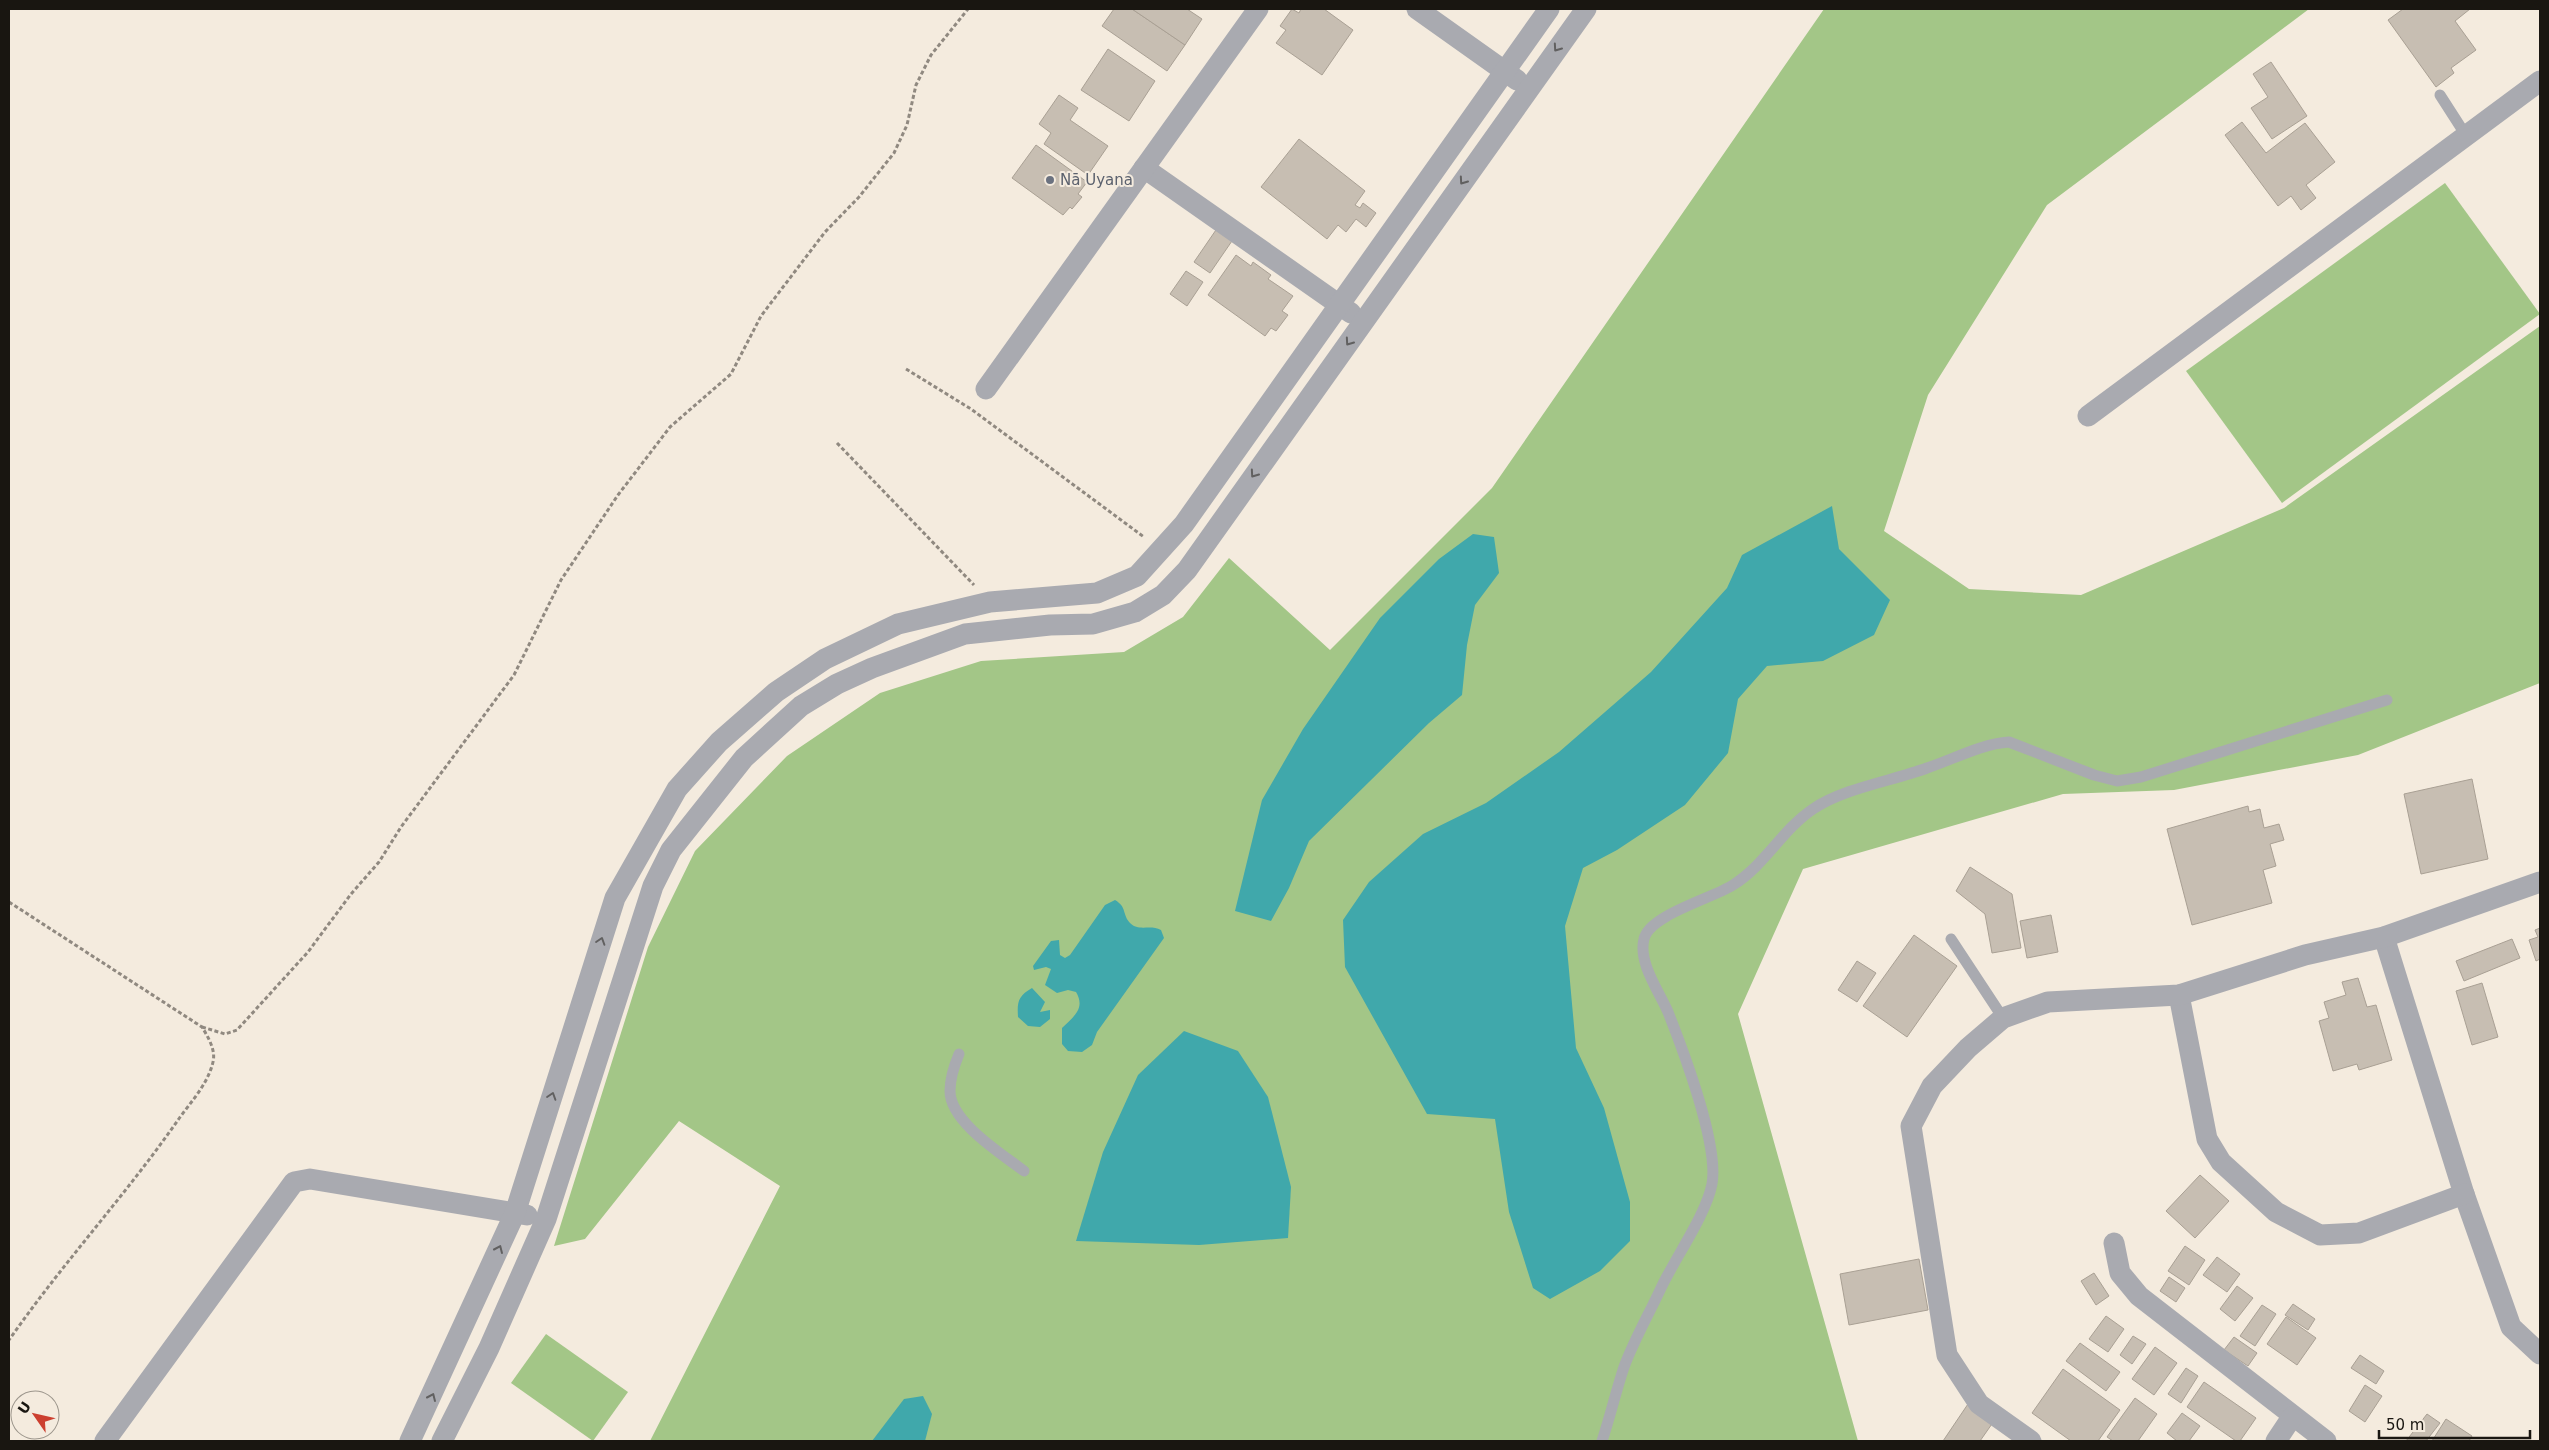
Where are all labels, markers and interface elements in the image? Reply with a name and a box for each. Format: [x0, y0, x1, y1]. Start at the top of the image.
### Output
one-way arrow [1554, 43, 1563, 52]
place label: Nā Uyana [1060, 171, 1133, 189]
marker: Nā Uyana [1044, 174, 1056, 186]
one-way arrow [1460, 175, 1469, 185]
one-way arrow [1346, 336, 1355, 346]
one-way arrow [1252, 468, 1260, 477]
one-way arrow [595, 938, 605, 946]
one-way arrow [546, 1092, 556, 1101]
one-way arrow [492, 1245, 503, 1254]
north arrow [10, 1390, 60, 1440]
one-way arrow [425, 1393, 436, 1402]
text: U [14, 1399, 34, 1417]
scale bar [2379, 1408, 2530, 1440]
text: 50 m [2386, 1416, 2424, 1434]

